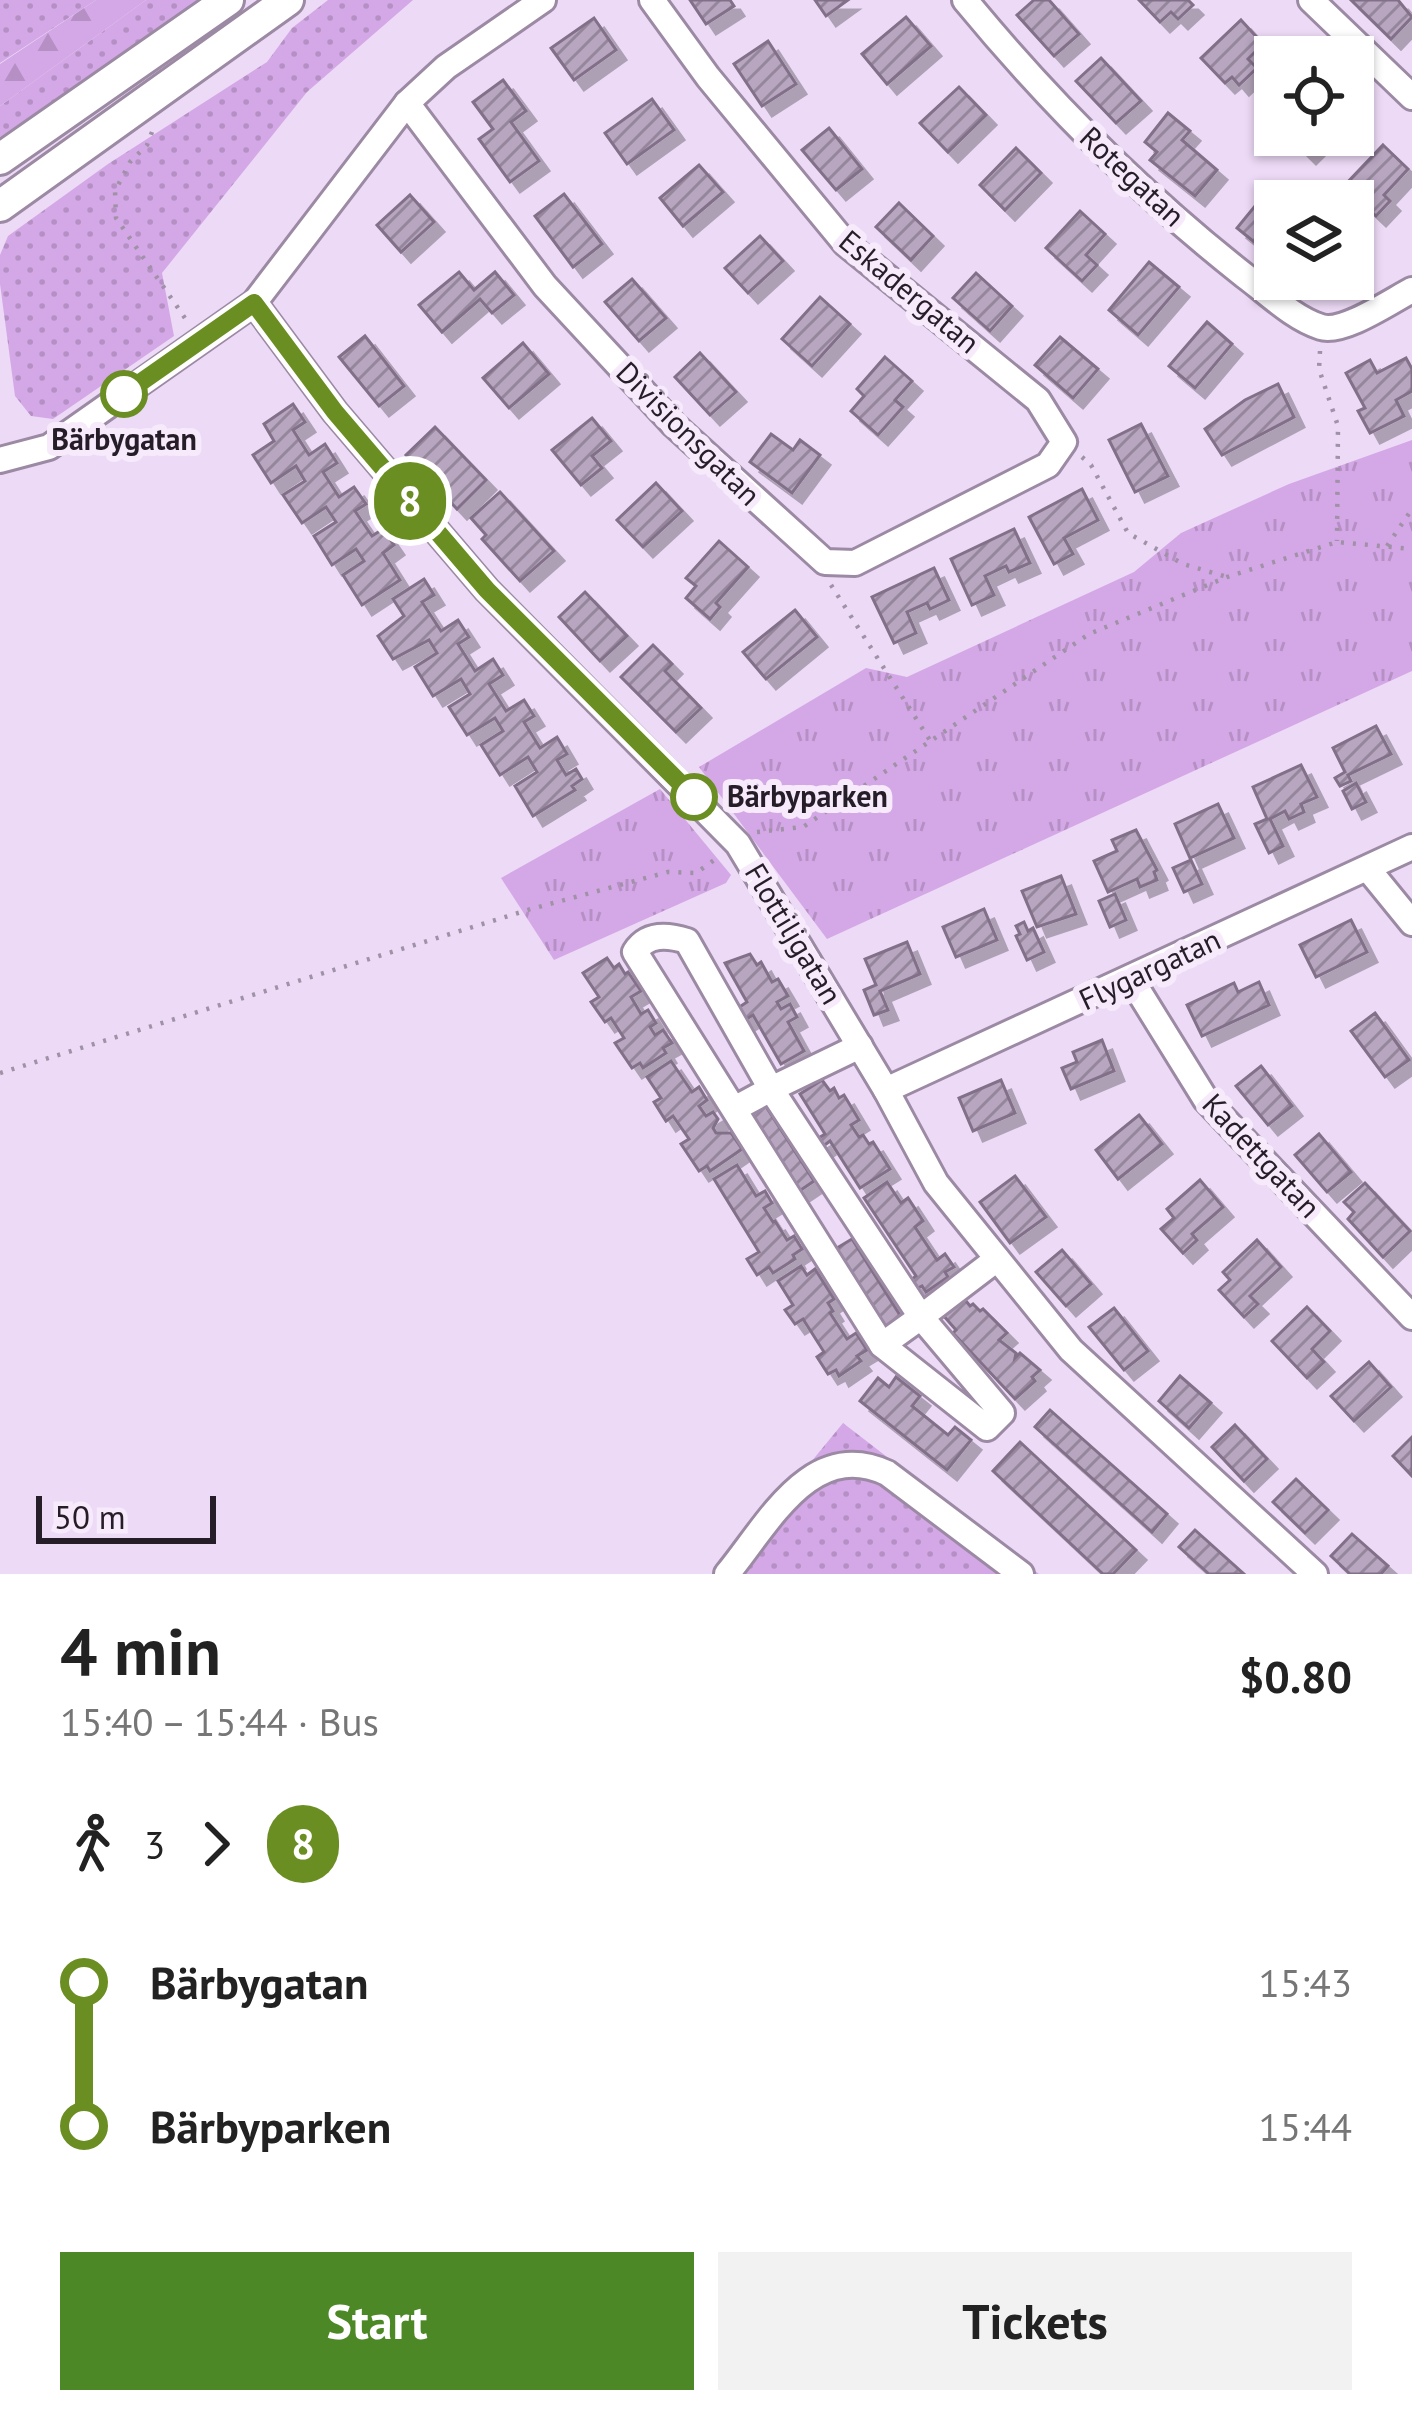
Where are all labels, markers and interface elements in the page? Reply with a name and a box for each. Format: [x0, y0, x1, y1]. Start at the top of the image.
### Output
map controls [1254, 36, 1374, 300]
button: locate [1254, 36, 1374, 156]
street label: Rotegatan [1072, 117, 1194, 234]
button: layers [1254, 180, 1374, 300]
street label: Eskadergatan [832, 221, 988, 361]
street label: Divisionsgatan [609, 353, 769, 513]
marker: Bärbygatan [102, 372, 146, 416]
place label: Bärbygatan [51, 419, 197, 458]
line badge: 8 [371, 462, 449, 540]
text: 8 [398, 473, 422, 528]
marker: Bärbyparken [672, 775, 716, 819]
place label: Bärbyparken [727, 776, 888, 815]
street label: Flottiljgatan [737, 855, 852, 1011]
street label: Flygargatan [1072, 919, 1226, 1018]
street label: Kadettgatan [1195, 1085, 1330, 1225]
scale bar [36, 1490, 216, 1543]
text: 50 m [54, 1495, 126, 1538]
text: 4 min [60, 1608, 221, 1693]
text: $0.80 [1239, 1647, 1352, 1705]
text: 15:40 – 15:44 · Bus [60, 1696, 379, 1747]
icon: walk [60, 1811, 126, 1877]
icon: forward [183, 1811, 249, 1877]
text: 8 [291, 1816, 315, 1871]
text: 3 [144, 1819, 165, 1870]
text: Bärbygatan [150, 1953, 368, 2011]
text: 15:43 [1258, 1957, 1352, 2008]
text: Bärbyparken [150, 2097, 391, 2155]
text: 15:44 [1258, 2101, 1352, 2152]
button: Start [60, 2252, 694, 2390]
button: Tickets [718, 2252, 1352, 2390]

